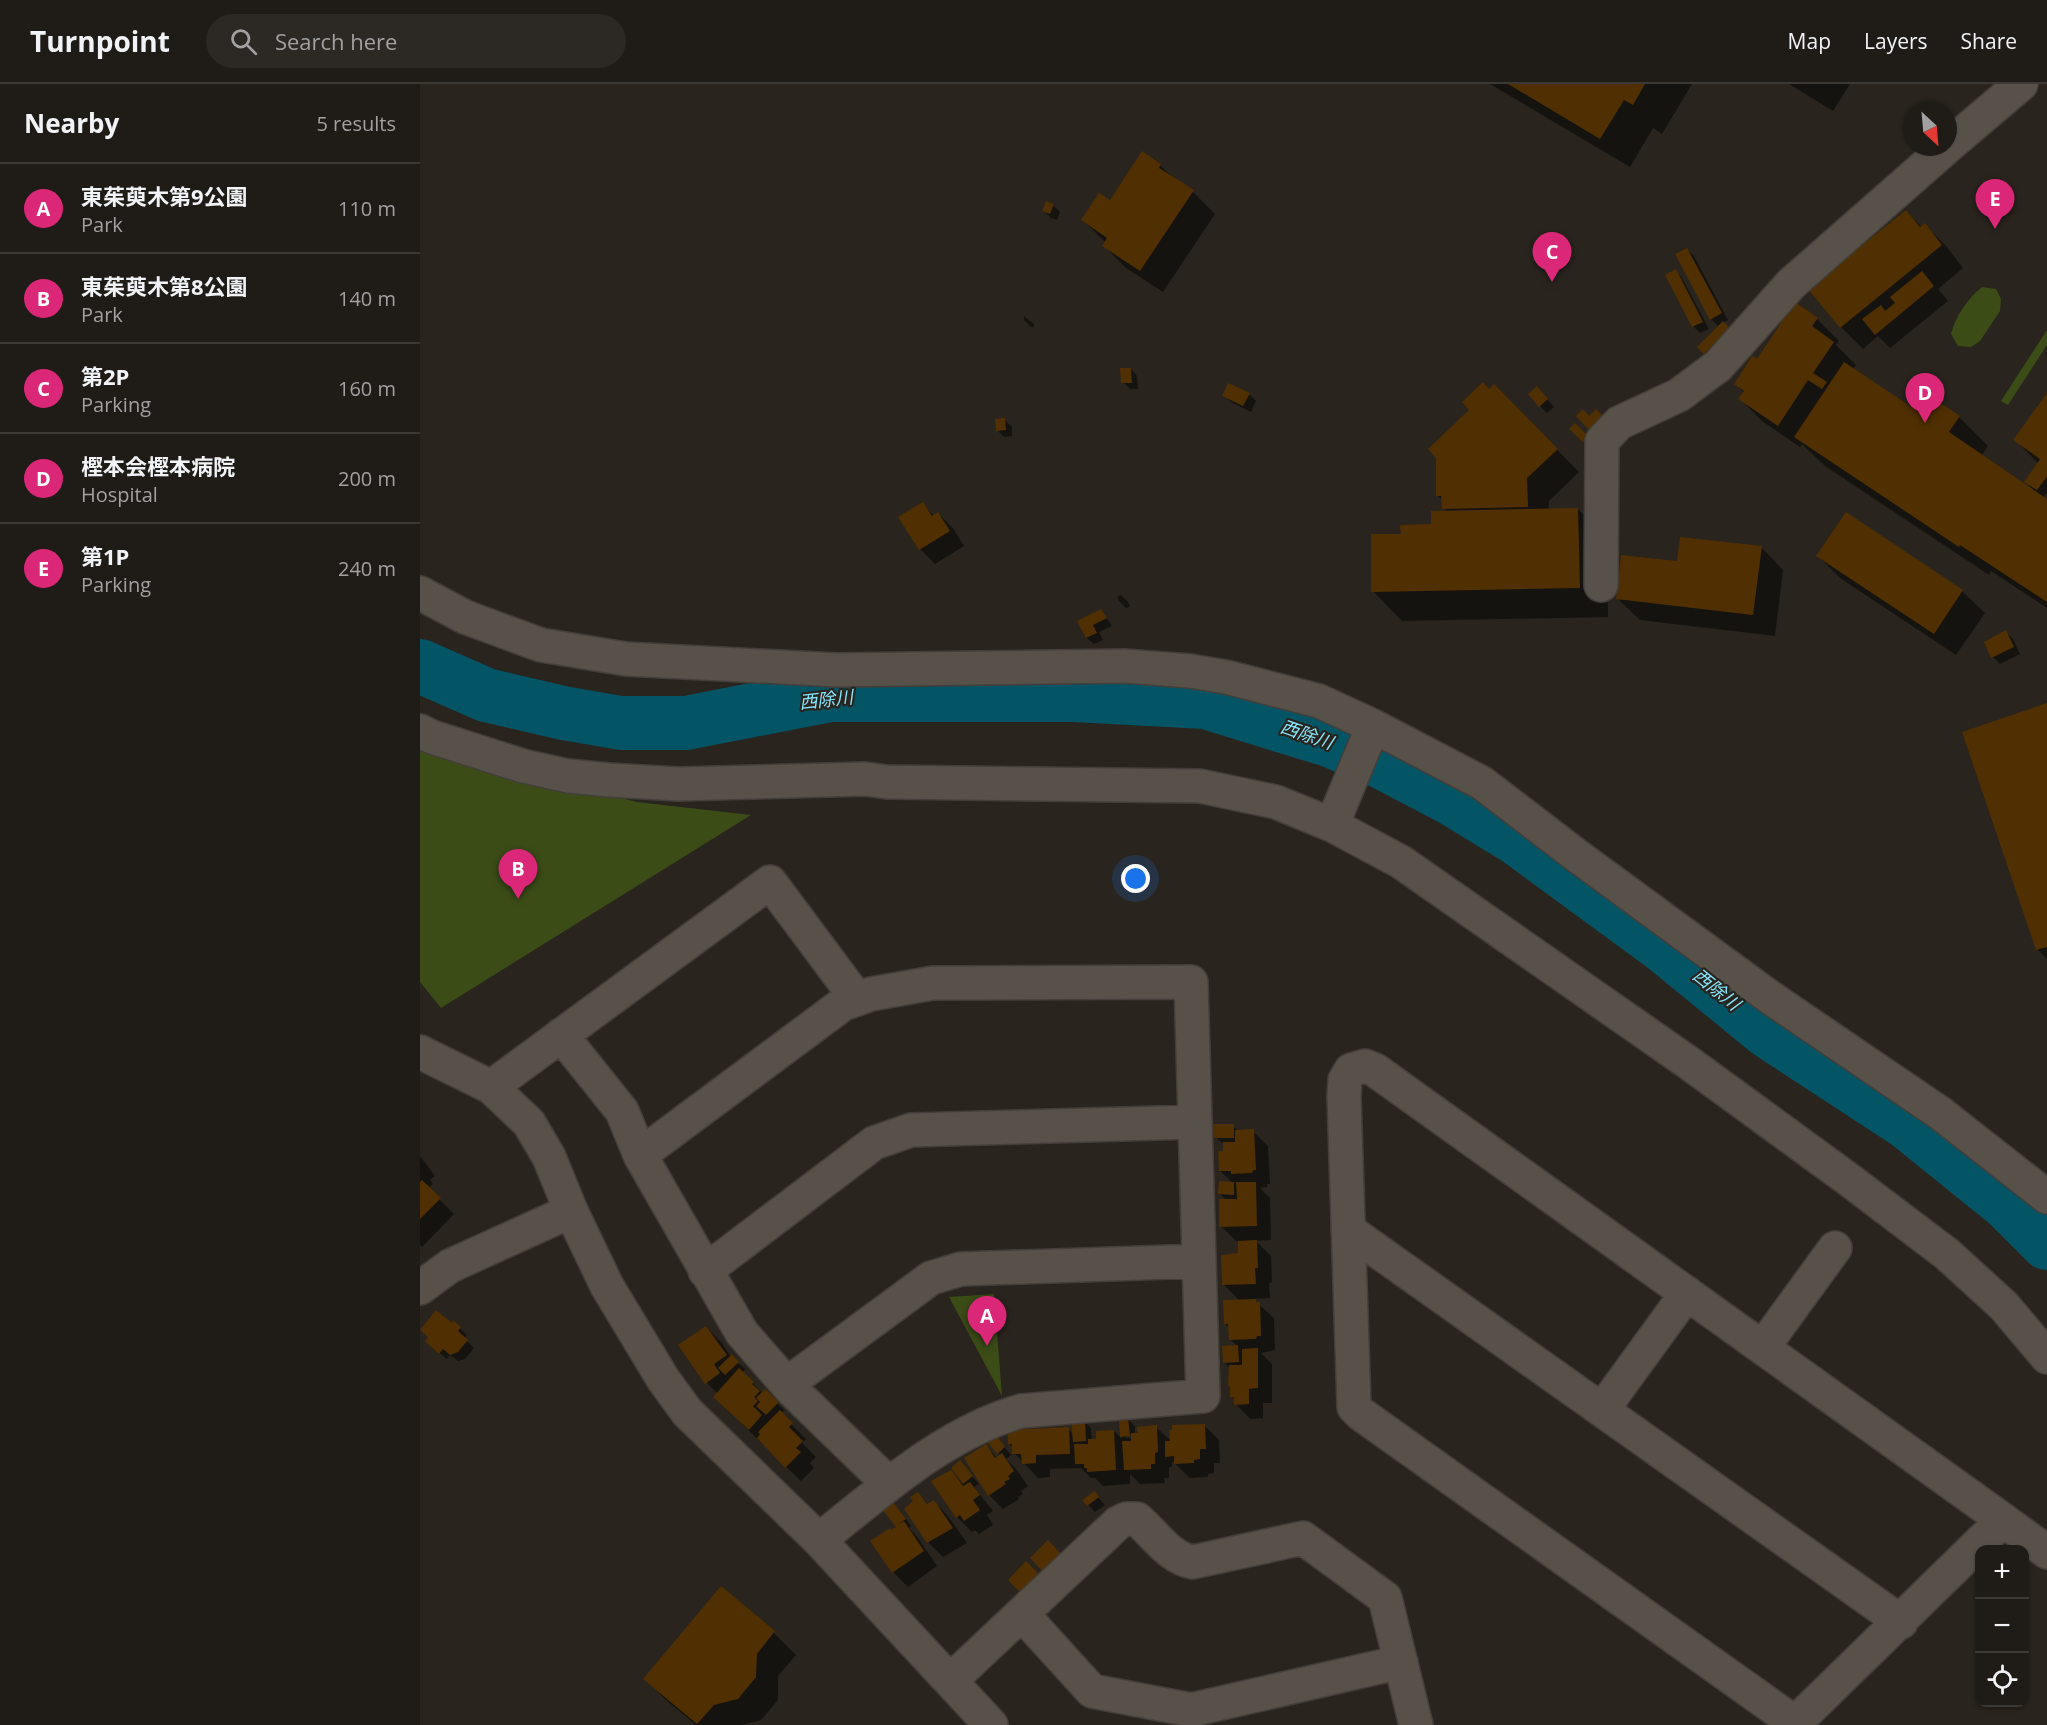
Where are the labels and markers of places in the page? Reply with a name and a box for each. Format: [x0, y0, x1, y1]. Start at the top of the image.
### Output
pin: E [1976, 180, 2014, 229]
pin: C [1532, 232, 1572, 282]
pin: D [1906, 374, 1944, 423]
pin: B [498, 850, 538, 899]
pin: A [968, 1296, 1006, 1346]

